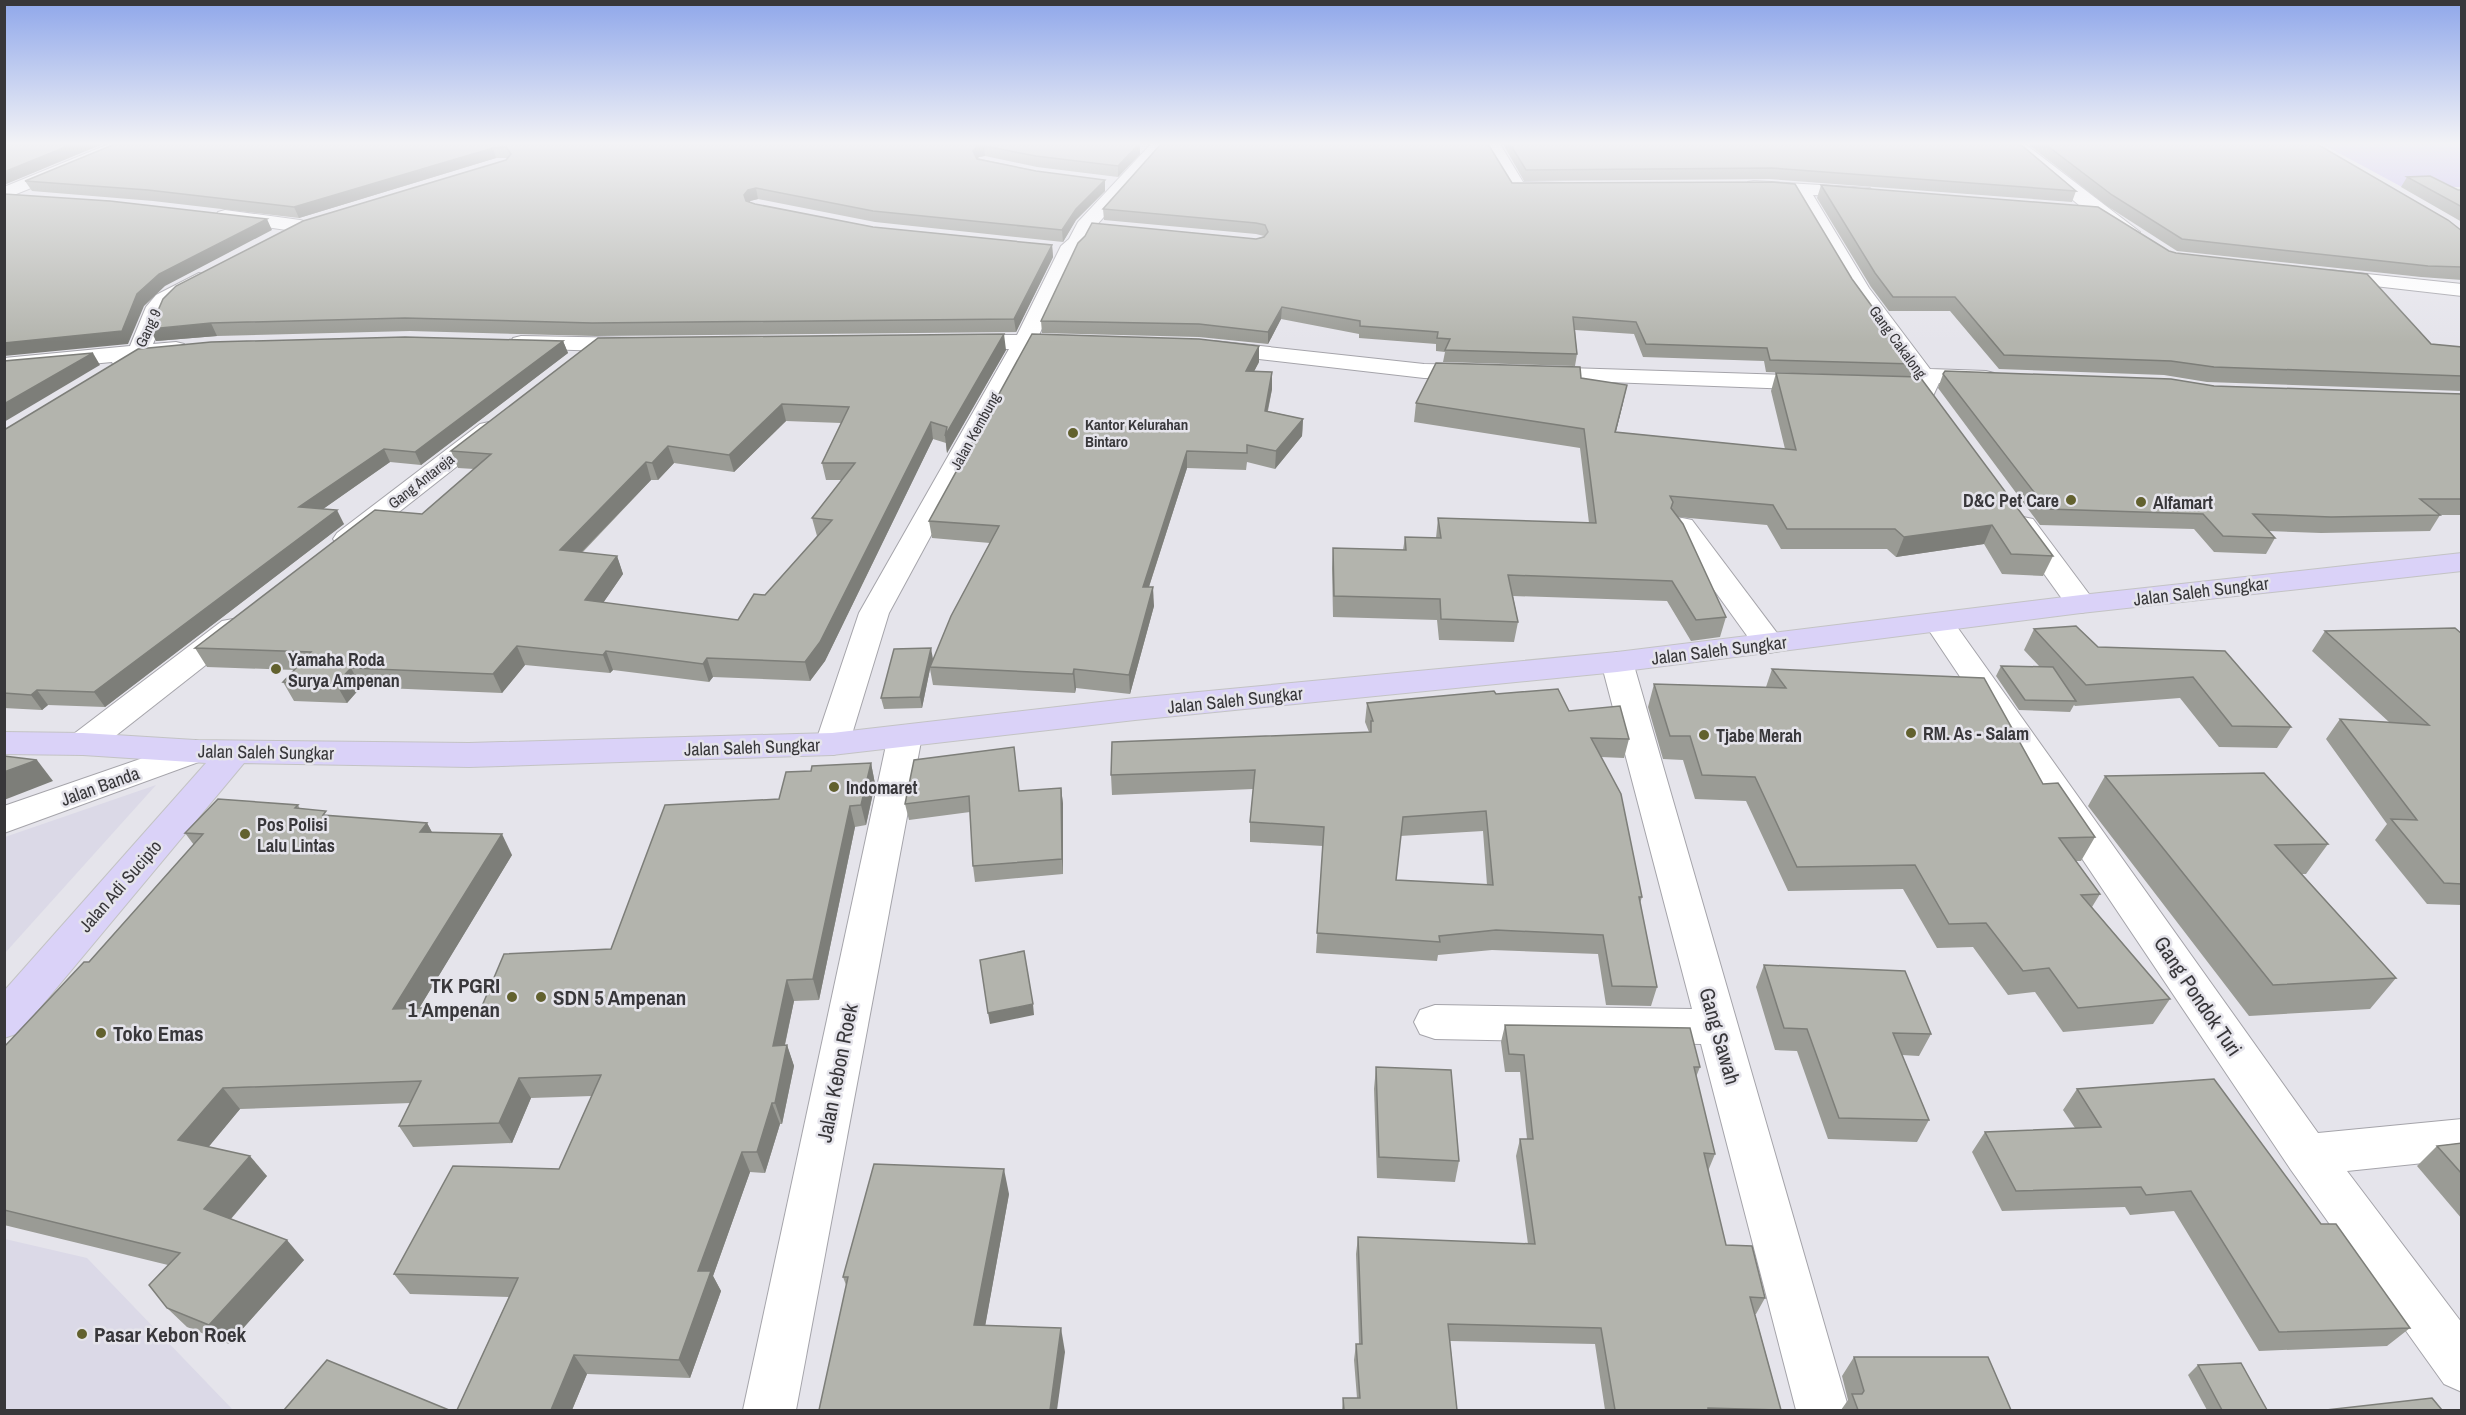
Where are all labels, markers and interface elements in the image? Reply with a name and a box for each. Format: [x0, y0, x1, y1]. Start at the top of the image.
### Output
street label: Gang Cakalong [1864, 301, 1932, 383]
street label: Gang 9 [130, 305, 166, 351]
street label: Jalan Kembung [945, 388, 1005, 473]
place label: Kantor Kelurahan Bintaro [1085, 414, 1188, 452]
marker: Kantor Kelurahan Bintaro [1066, 426, 1080, 440]
street label: Gang Antareja [384, 448, 459, 513]
place label: D&C Pet Care [1963, 488, 2059, 513]
place label: Alfamart [2153, 490, 2213, 515]
marker: D&C Pet Care [2064, 493, 2078, 507]
marker: Alfamart [2134, 495, 2148, 509]
street label: Jalan Saleh Sungkar [2132, 570, 2270, 612]
street label: Jalan Saleh Sungkar [1650, 629, 1788, 671]
place label: Yamaha Roda Surya Ampenan [288, 647, 400, 693]
marker: Yamaha Roda Surya Ampenan [269, 662, 283, 676]
street label: Jalan Saleh Sungkar [1166, 680, 1304, 720]
place label: RM. As - Salam [1923, 721, 2029, 746]
place label: Tjabe Merah [1716, 723, 1802, 748]
marker: RM. As - Salam [1904, 726, 1918, 740]
marker: Tjabe Merah [1697, 728, 1711, 742]
street label: Jalan Saleh Sungkar [683, 732, 821, 762]
street label: Jalan Saleh Sungkar [198, 738, 334, 766]
street label: Jalan Banda [57, 760, 143, 812]
place label: Indomaret [846, 775, 917, 800]
marker: Indomaret [827, 780, 841, 794]
place label: Pos Polisi Lalu Lintas [257, 812, 335, 858]
marker: Pos Polisi Lalu Lintas [238, 827, 252, 841]
street label: Jalan Adi Sucipto [73, 834, 167, 938]
street label: Gang Pondok Turi [2147, 930, 2249, 1062]
place label: TK PGRI 1 Ampenan [408, 971, 500, 1024]
place label: SDN 5 Ampenan [553, 983, 686, 1012]
street label: Gang Sawah [1692, 984, 1748, 1088]
marker: TK PGRI 1 Ampenan [505, 990, 519, 1004]
marker: SDN 5 Ampenan [534, 990, 548, 1004]
street label: Jalan Kebon Roek [809, 1001, 865, 1145]
place label: Toko Emas [113, 1019, 204, 1048]
marker: Toko Emas [94, 1026, 108, 1040]
place label: Pasar Kebon Roek [94, 1320, 247, 1349]
marker: Pasar Kebon Roek [75, 1327, 89, 1341]

